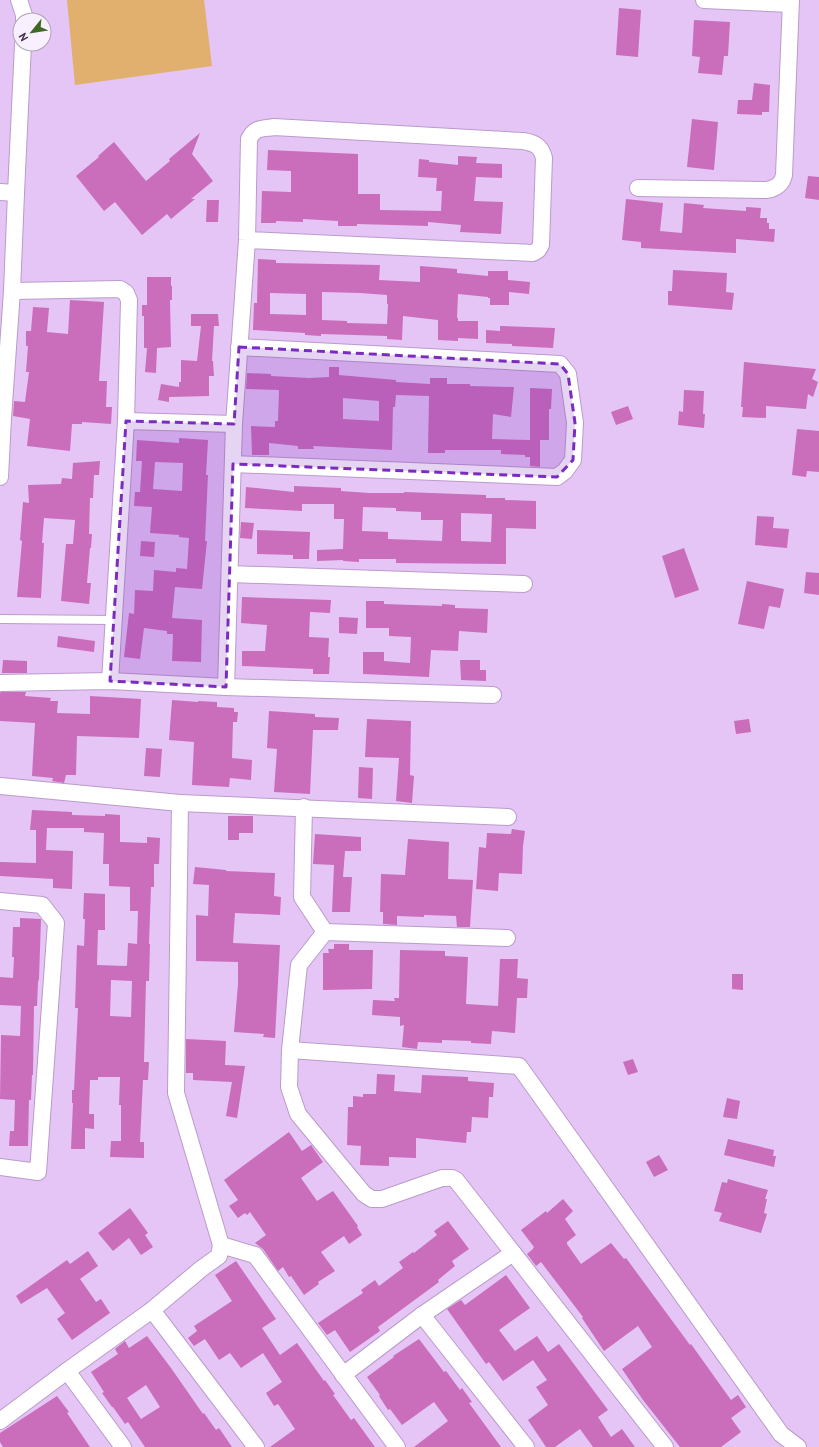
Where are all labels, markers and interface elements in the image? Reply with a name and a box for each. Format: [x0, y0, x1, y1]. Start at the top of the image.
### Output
north arrow [12, 12, 52, 52]
text: N [15, 30, 31, 44]

